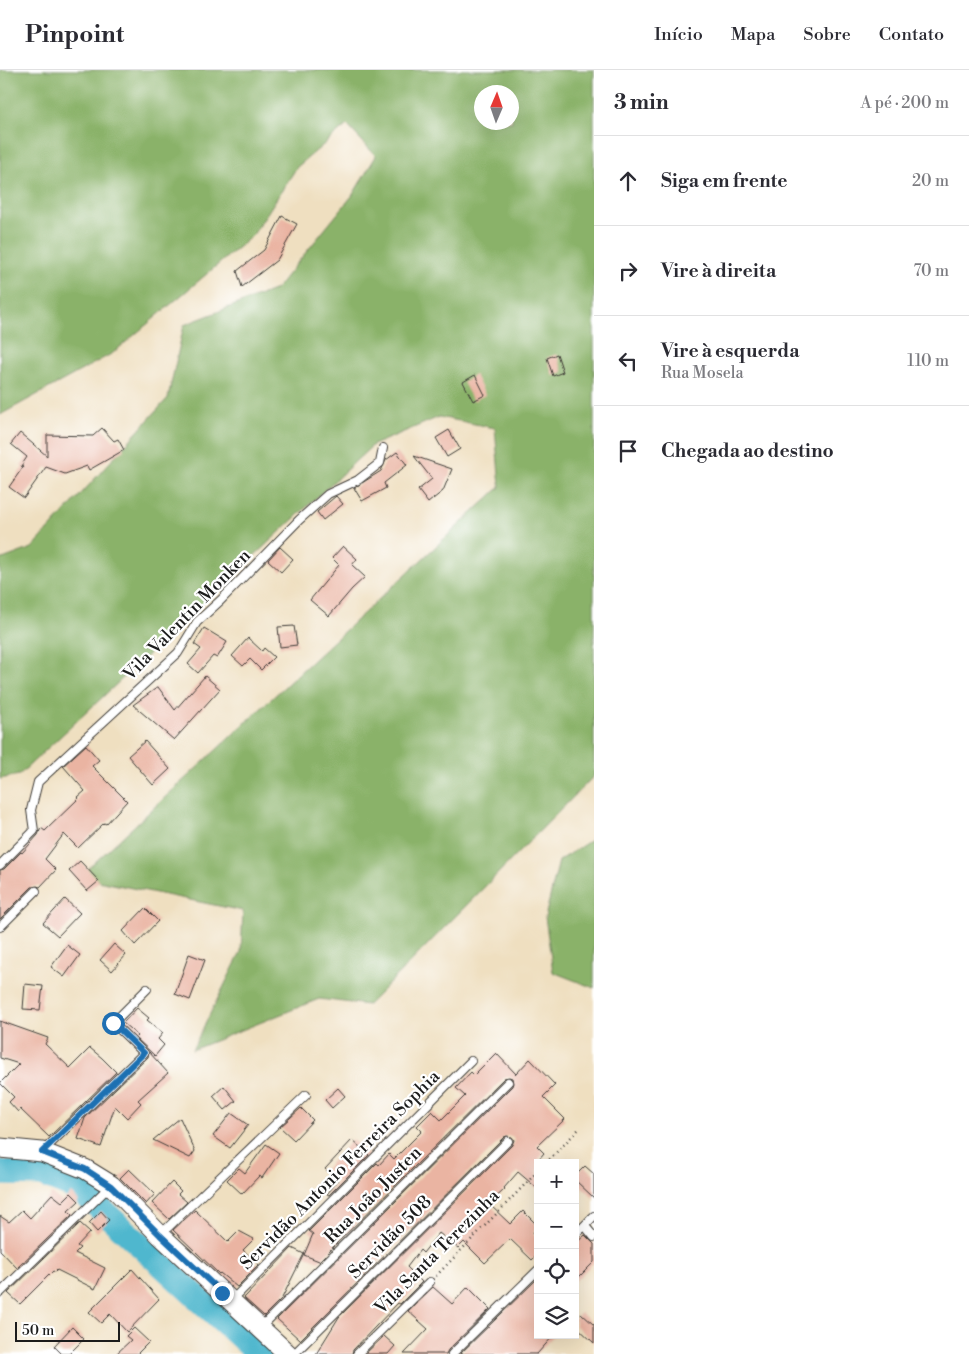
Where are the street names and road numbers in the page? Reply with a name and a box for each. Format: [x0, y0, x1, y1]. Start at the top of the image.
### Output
street label: Vila Valentin Monken [118, 544, 256, 686]
street label: Servidão Antonio Ferreira Sophia [235, 1065, 445, 1275]
street label: Rua João Justen [320, 1141, 427, 1248]
street label: Vila Santa Terezinha [369, 1184, 505, 1320]
street label: Servidão 508 [343, 1190, 437, 1284]

